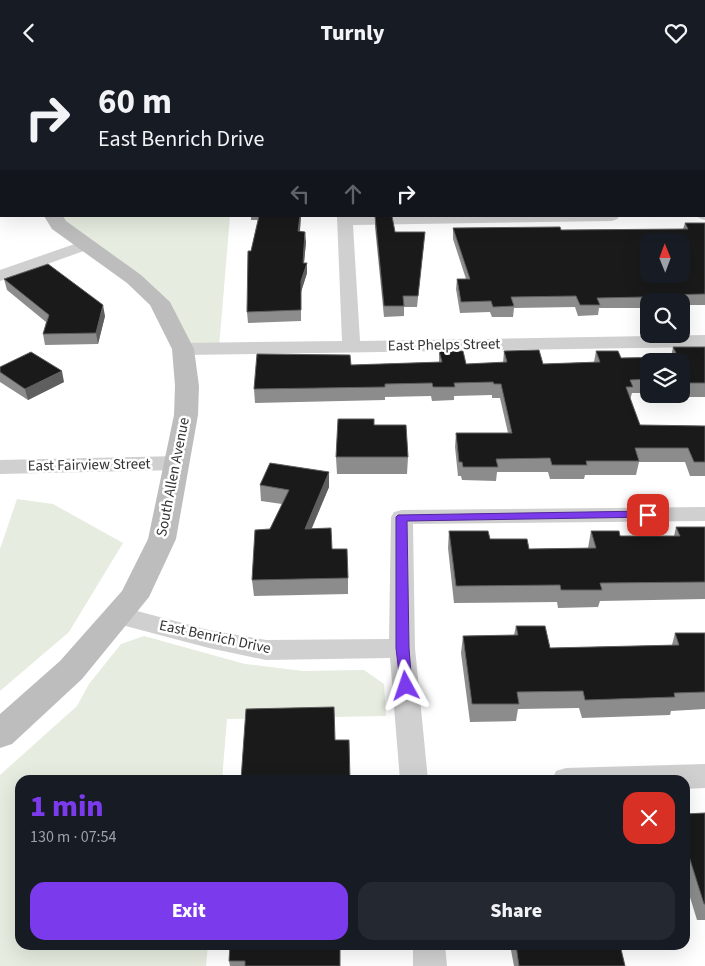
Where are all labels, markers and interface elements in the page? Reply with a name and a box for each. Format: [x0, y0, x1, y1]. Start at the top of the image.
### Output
text: Turnly [321, 17, 384, 49]
icon: back [15, 19, 43, 47]
icon: heart [662, 19, 690, 47]
text: 60 m [98, 77, 172, 127]
icon: right [15, 85, 80, 150]
text: East Benrich Drive [98, 123, 264, 155]
icon: left [286, 180, 314, 208]
icon: ahead [339, 180, 367, 208]
icon: right [392, 180, 420, 208]
north arrow [640, 233, 690, 283]
map controls [640, 233, 690, 403]
button: search [640, 293, 690, 343]
street label: East Phelps Street [388, 334, 500, 356]
button: layers [640, 353, 690, 403]
street label: South Allen Avenue [151, 416, 195, 538]
street label: East Fairview Street [27, 453, 151, 477]
pin [627, 494, 669, 536]
icon: arrive [634, 501, 662, 529]
street label: East Benrich Drive [157, 615, 273, 659]
position arrow [379, 659, 431, 711]
text: 1 min [30, 785, 104, 828]
button: close [623, 792, 675, 844]
text: 130 m · 07:54 [30, 826, 117, 848]
button: Exit [30, 882, 348, 940]
button: Share [358, 882, 675, 940]

